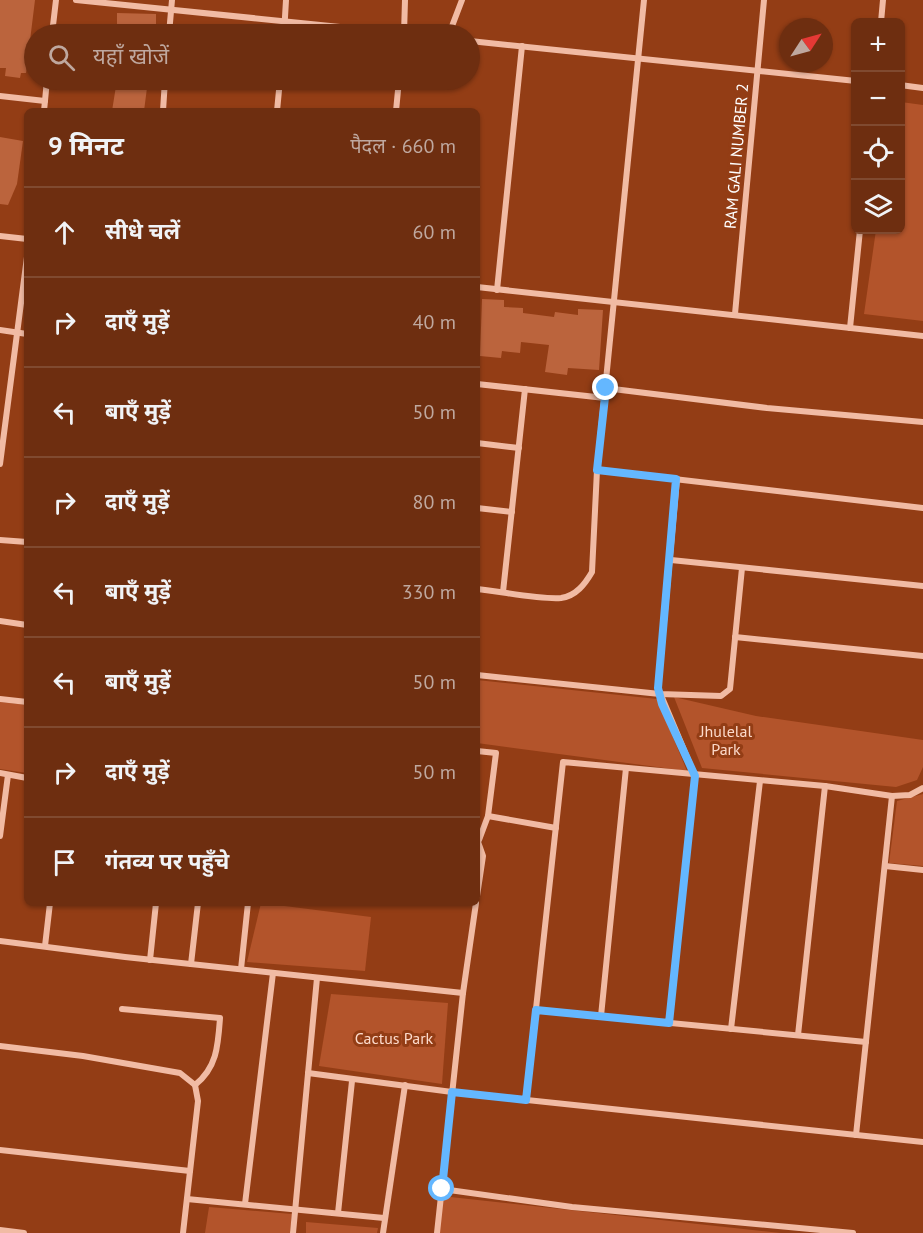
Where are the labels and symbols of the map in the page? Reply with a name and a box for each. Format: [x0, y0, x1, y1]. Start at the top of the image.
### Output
north arrow [779, 18, 833, 72]
street label: RAM GALI NUMBER 2 [720, 82, 752, 230]
route end [592, 374, 618, 400]
park label: Jhulelal Park [699, 721, 752, 759]
park label: Cactus Park [355, 1028, 434, 1048]
route start [428, 1175, 454, 1201]

